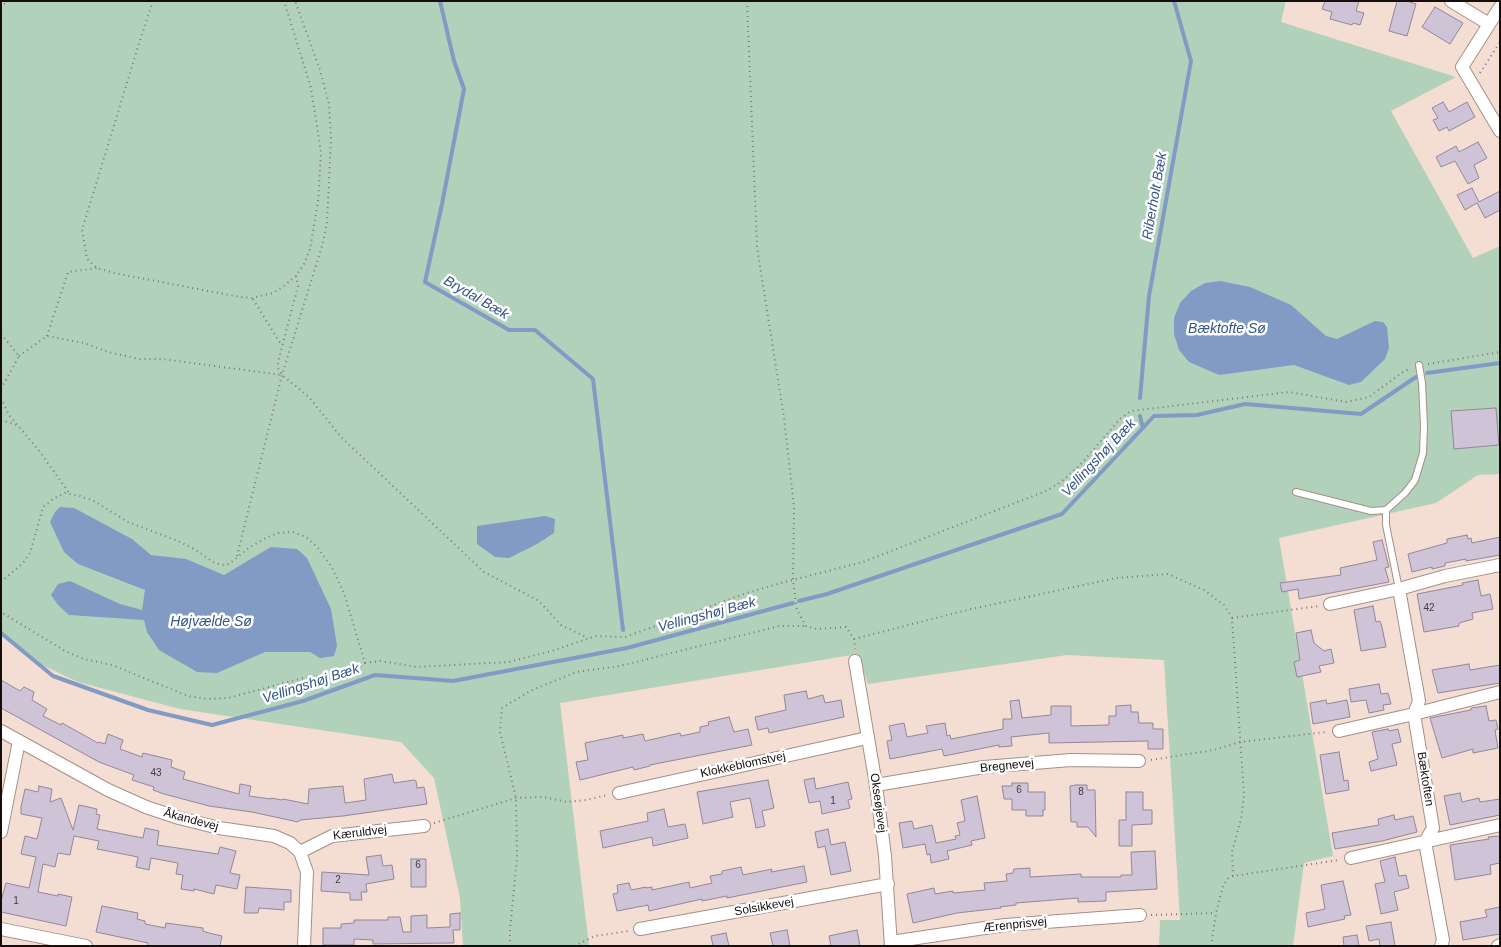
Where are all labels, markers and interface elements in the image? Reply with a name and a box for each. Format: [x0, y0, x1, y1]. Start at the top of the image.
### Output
water label: Riberholt Bæk [1139, 151, 1171, 241]
water label: Brydal Bæk [440, 273, 512, 323]
water label: Bæktofte Sø [1188, 321, 1266, 337]
water label: Vellingshøj Bæk [1059, 415, 1139, 501]
water label: Vellingshøj Bæk [656, 594, 758, 636]
house number: 42 [1423, 602, 1435, 614]
water label: Højvælde Sø [170, 614, 252, 630]
water label: Vellingshøj Bæk [261, 660, 361, 708]
street label: Klokkeblomstvej [699, 749, 787, 781]
street label: Bæktoften [1414, 751, 1436, 807]
street label: Bregnevej [979, 756, 1035, 776]
house number: 43 [150, 767, 162, 779]
street label: Okseøjevej [867, 772, 889, 834]
house number: 6 [1016, 784, 1022, 796]
house number: 8 [1078, 786, 1084, 798]
house number: 1 [830, 795, 836, 807]
street label: Åkandevej [162, 806, 220, 834]
street label: Kæruldvej [332, 823, 388, 843]
house number: 6 [415, 859, 421, 871]
house number: 2 [335, 874, 341, 886]
house number: 1 [13, 895, 19, 907]
street label: Solsikkevej [733, 895, 795, 919]
street label: Ærenprisvej [982, 914, 1048, 936]

